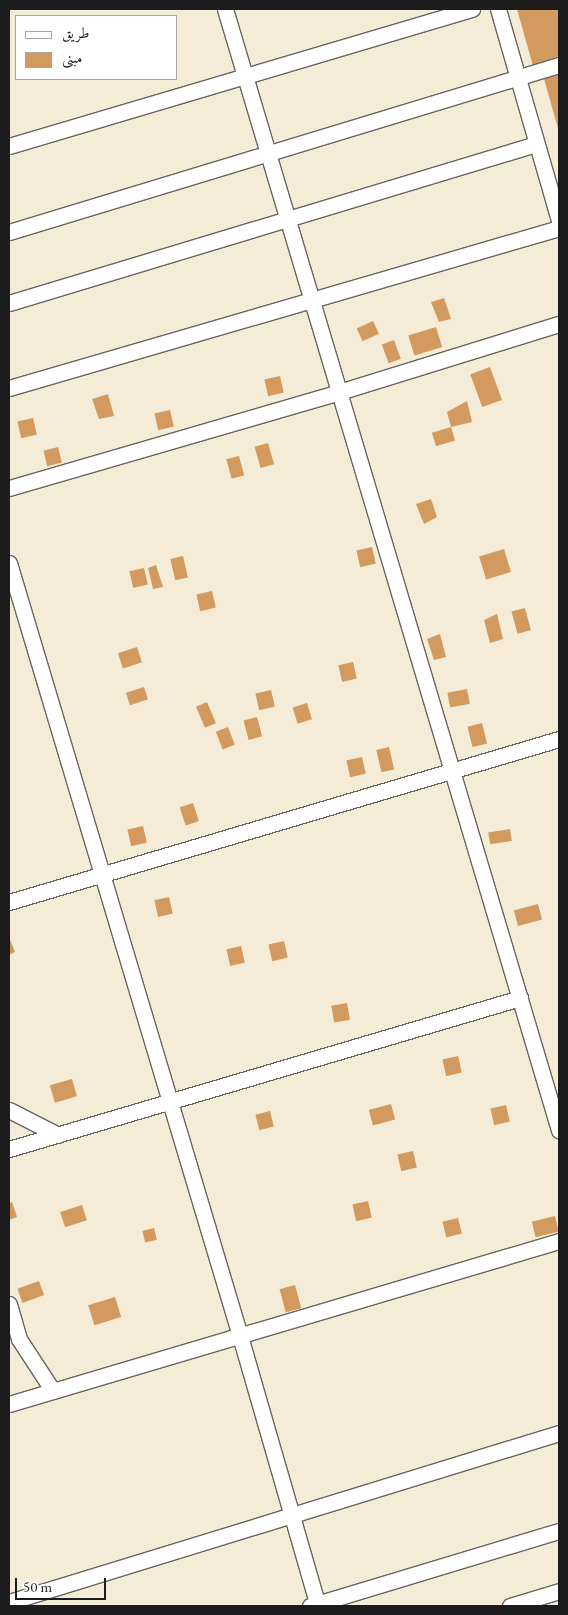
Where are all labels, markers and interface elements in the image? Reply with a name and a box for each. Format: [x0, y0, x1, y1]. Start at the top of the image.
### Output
legend [15, 15, 178, 80]
text: طريق [62, 23, 89, 42]
text: مبنى [62, 48, 82, 67]
scale bar [18, 1568, 109, 1600]
text: 50 m [23, 1577, 52, 1596]

